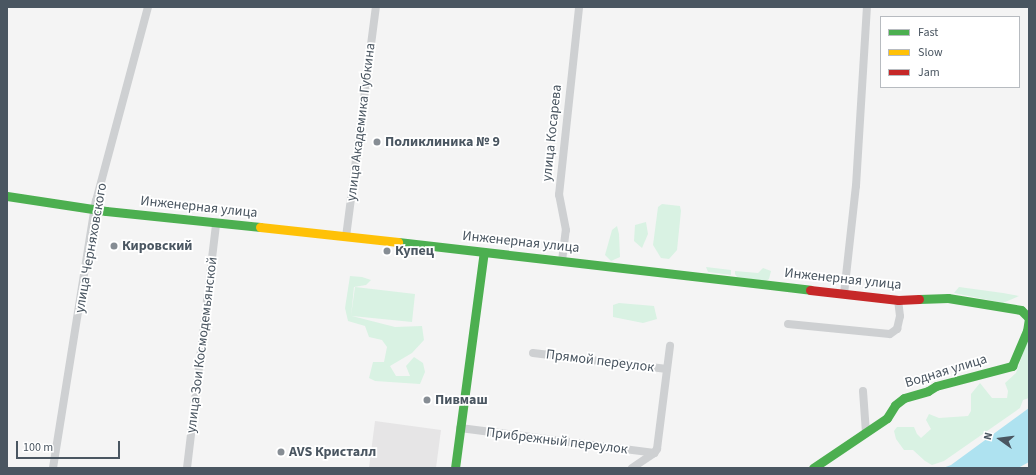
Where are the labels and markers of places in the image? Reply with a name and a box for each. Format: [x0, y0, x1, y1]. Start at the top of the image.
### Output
place label: Поликлиника № 9 [385, 134, 500, 150]
marker: Поликлиника № 9 [372, 137, 382, 147]
place label: Кировский [122, 238, 192, 254]
marker: Кировский [109, 241, 119, 251]
place label: Купец [395, 243, 434, 259]
marker: Купец [382, 246, 392, 256]
place label: Пивмаш [435, 392, 488, 408]
marker: Пивмаш [422, 395, 432, 405]
place label: AVS Кристалл [289, 444, 376, 460]
marker: AVS Кристалл [276, 447, 286, 457]

